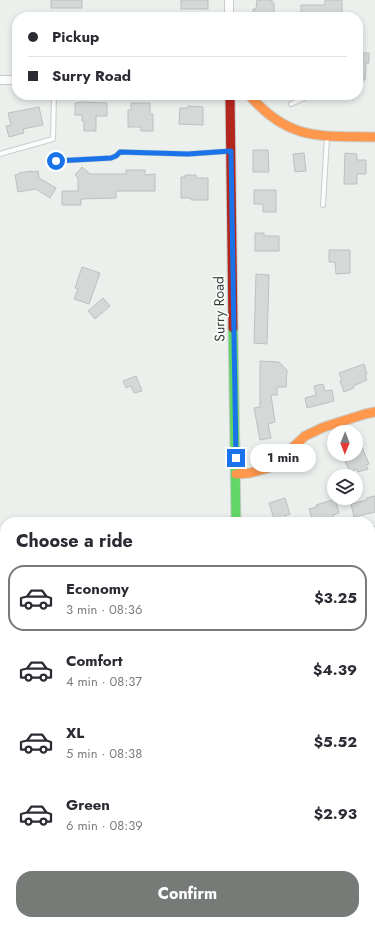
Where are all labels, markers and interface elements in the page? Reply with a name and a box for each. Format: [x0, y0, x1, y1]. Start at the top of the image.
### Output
text: Pickup [52, 26, 99, 48]
text: Surry Road [52, 65, 131, 87]
route start [47, 152, 65, 170]
street label: Surry Road [208, 276, 230, 342]
north arrow [327, 425, 363, 461]
map controls [327, 425, 363, 505]
callout: 1 min [250, 444, 316, 472]
text: 1 min [267, 448, 299, 467]
route end [227, 449, 245, 467]
button: layers [327, 469, 363, 505]
text: Choose a ride [16, 528, 133, 554]
text: Economy [66, 578, 129, 600]
icon: car [18, 580, 54, 616]
text: $3.25 [314, 587, 357, 609]
text: 3 min · 08:36 [66, 600, 142, 619]
text: Comfort [66, 650, 123, 672]
icon: car [18, 652, 54, 688]
text: $4.39 [313, 659, 357, 681]
text: 4 min · 08:37 [66, 672, 142, 691]
text: XL [66, 722, 84, 744]
icon: car [18, 724, 54, 760]
text: $5.52 [314, 731, 357, 753]
text: 5 min · 08:38 [66, 744, 142, 763]
text: Green [66, 794, 110, 816]
icon: car [18, 796, 54, 832]
text: $2.93 [314, 803, 357, 825]
text: 6 min · 08:39 [66, 816, 143, 835]
button: Confirm [16, 871, 359, 917]

